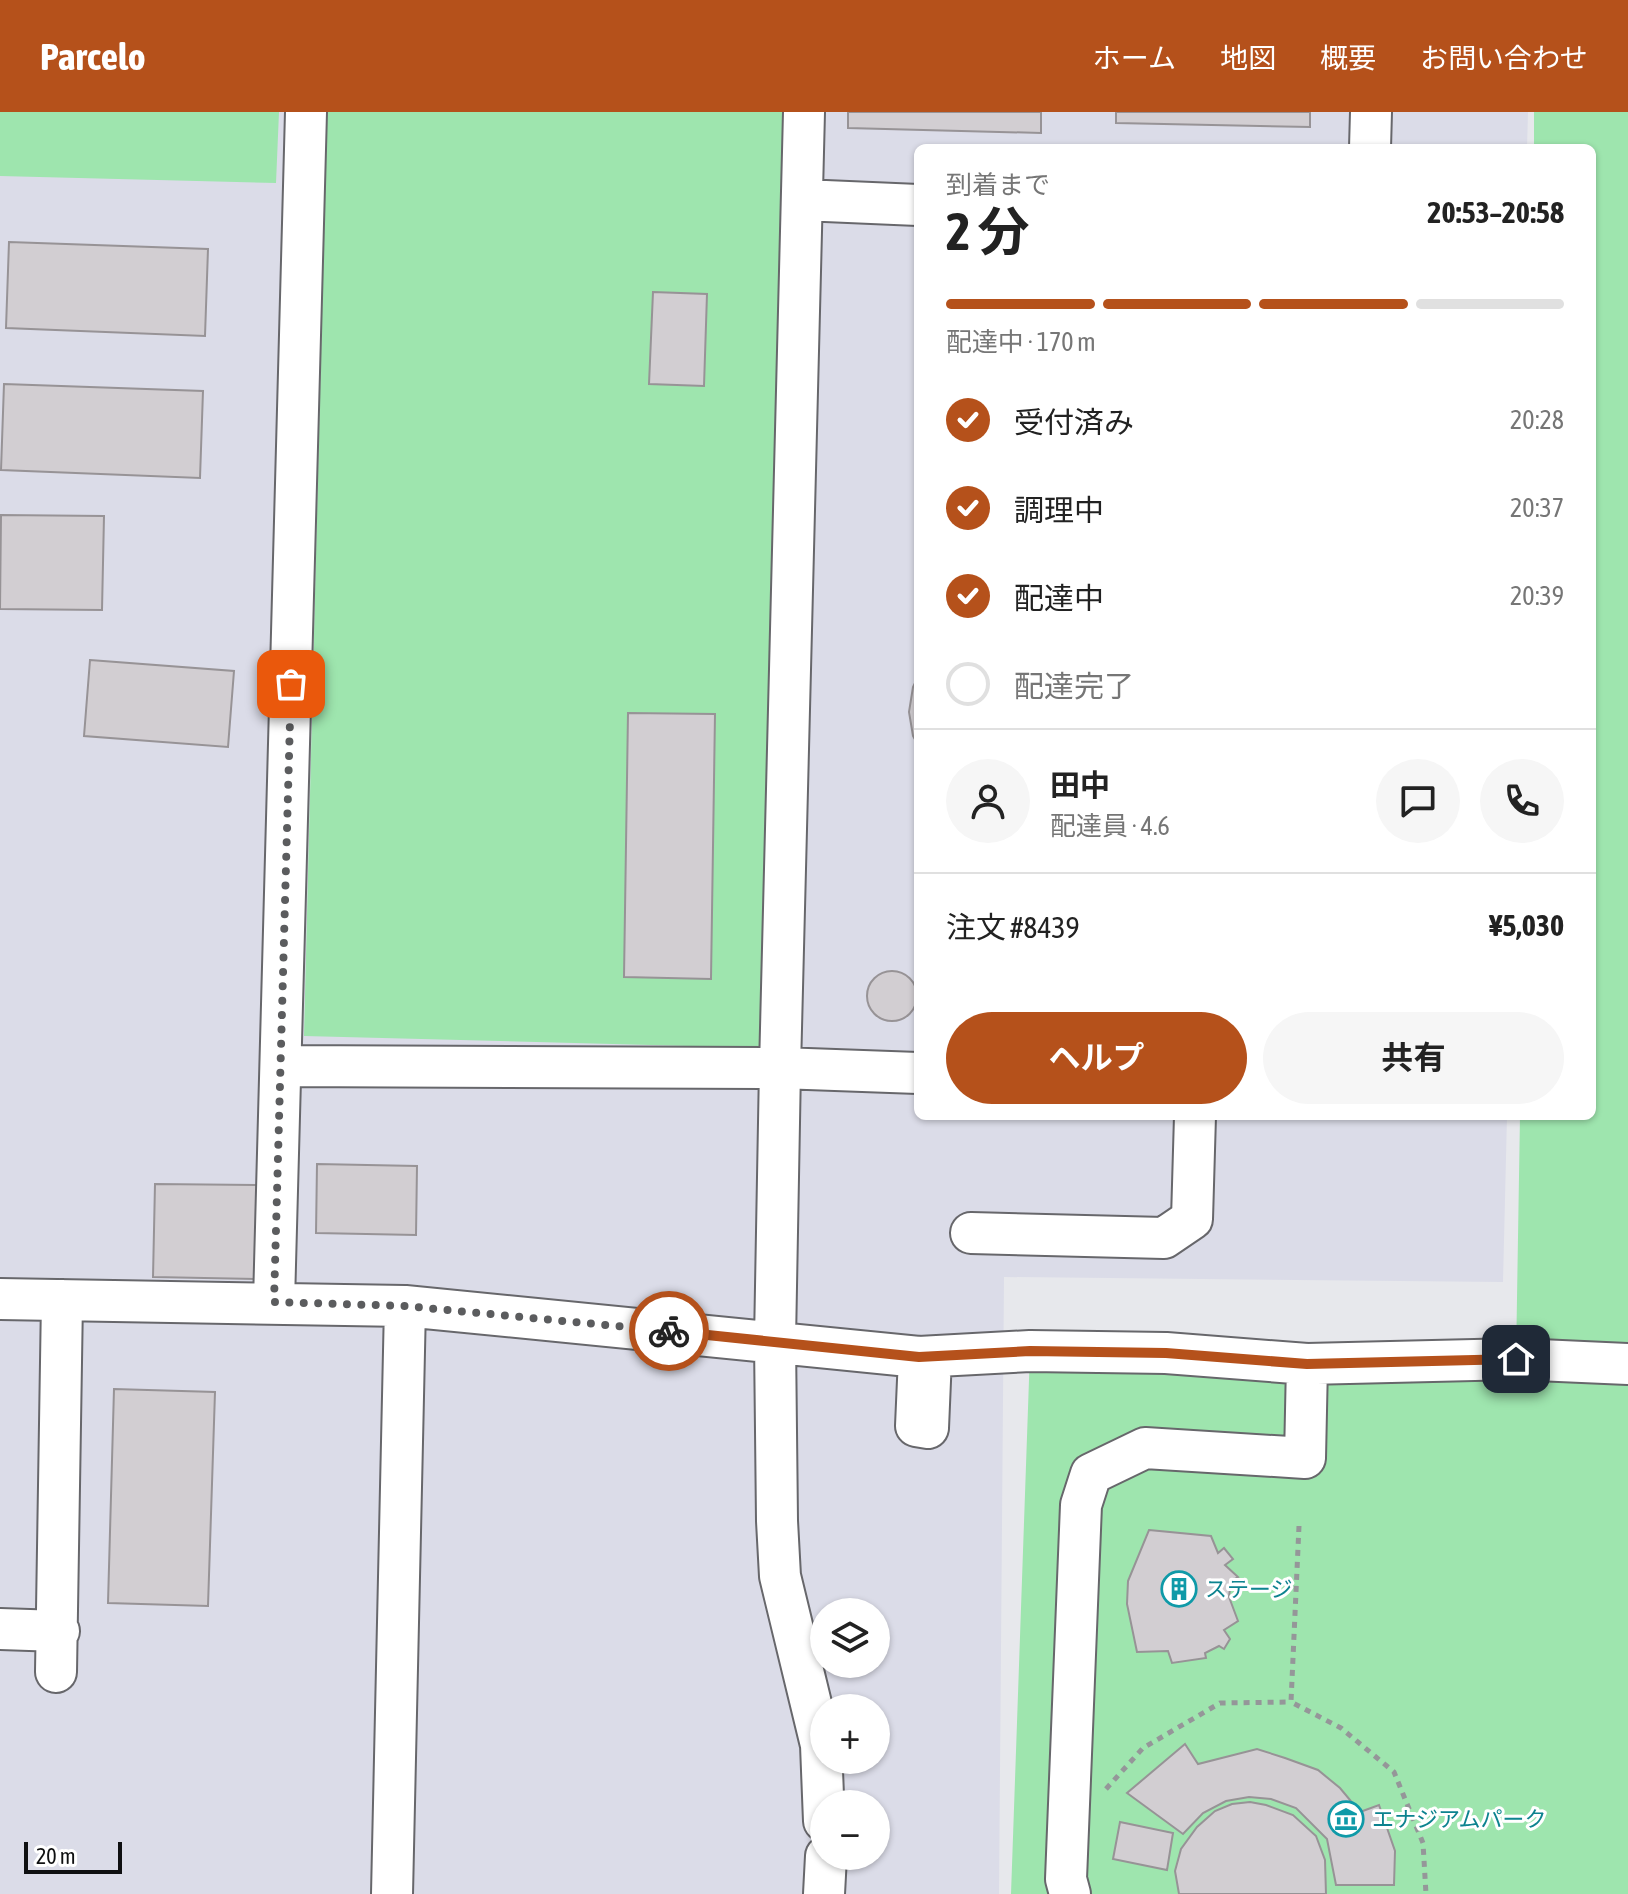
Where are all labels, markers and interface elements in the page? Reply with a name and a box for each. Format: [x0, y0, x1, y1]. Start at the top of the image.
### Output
text: Parcelo [40, 35, 146, 78]
text: ホーム [1093, 42, 1176, 74]
text: 地図 [1220, 42, 1276, 74]
text: 概要 [1320, 42, 1376, 74]
text: お問い合わせ [1420, 42, 1588, 74]
text: 到着まで [946, 170, 1050, 200]
text: 20:53–20:58 [1427, 195, 1564, 229]
text: 2 分 [946, 201, 1030, 261]
text: 配達中 · 170 m [946, 327, 1096, 357]
icon: check [946, 398, 990, 442]
text: 受付済み [1014, 405, 1134, 439]
text: 20:28 [1510, 405, 1564, 435]
icon: check [946, 486, 990, 530]
text: 調理中 [1014, 493, 1104, 527]
text: 20:37 [1510, 493, 1564, 523]
icon: check [946, 574, 990, 618]
text: 配達中 [1014, 581, 1104, 615]
text: 20:39 [1510, 581, 1564, 611]
pin [257, 650, 325, 718]
icon: bag [269, 662, 313, 706]
text: 配達完了 [1014, 669, 1134, 703]
button: person [946, 759, 1030, 843]
button: chat [1376, 759, 1460, 843]
button: phone [1480, 759, 1564, 843]
text: 田中 [1050, 768, 1110, 802]
text: 配達員 · 4.6 [1050, 811, 1170, 841]
text: ¥5,030 [1489, 908, 1564, 942]
text: 注文 #8439 [946, 910, 1080, 944]
button: ヘルプ [946, 1012, 1247, 1104]
button: 共有 [1263, 1012, 1564, 1104]
courier [629, 1291, 709, 1371]
icon: bike [647, 1309, 691, 1353]
pin [1482, 1325, 1550, 1393]
icon: home [1494, 1337, 1538, 1381]
building icon: ステージ [1160, 1570, 1198, 1608]
place label: ステージ [1205, 1576, 1293, 1602]
map controls [810, 1598, 890, 1870]
button: layers [810, 1598, 890, 1678]
button: + [810, 1694, 890, 1774]
button: − [810, 1790, 890, 1870]
museum icon: エナジアムパーク [1327, 1800, 1365, 1838]
place label: エナジアムパーク [1372, 1806, 1546, 1832]
scale bar [24, 1838, 122, 1874]
text: 20 m [36, 1843, 76, 1869]

